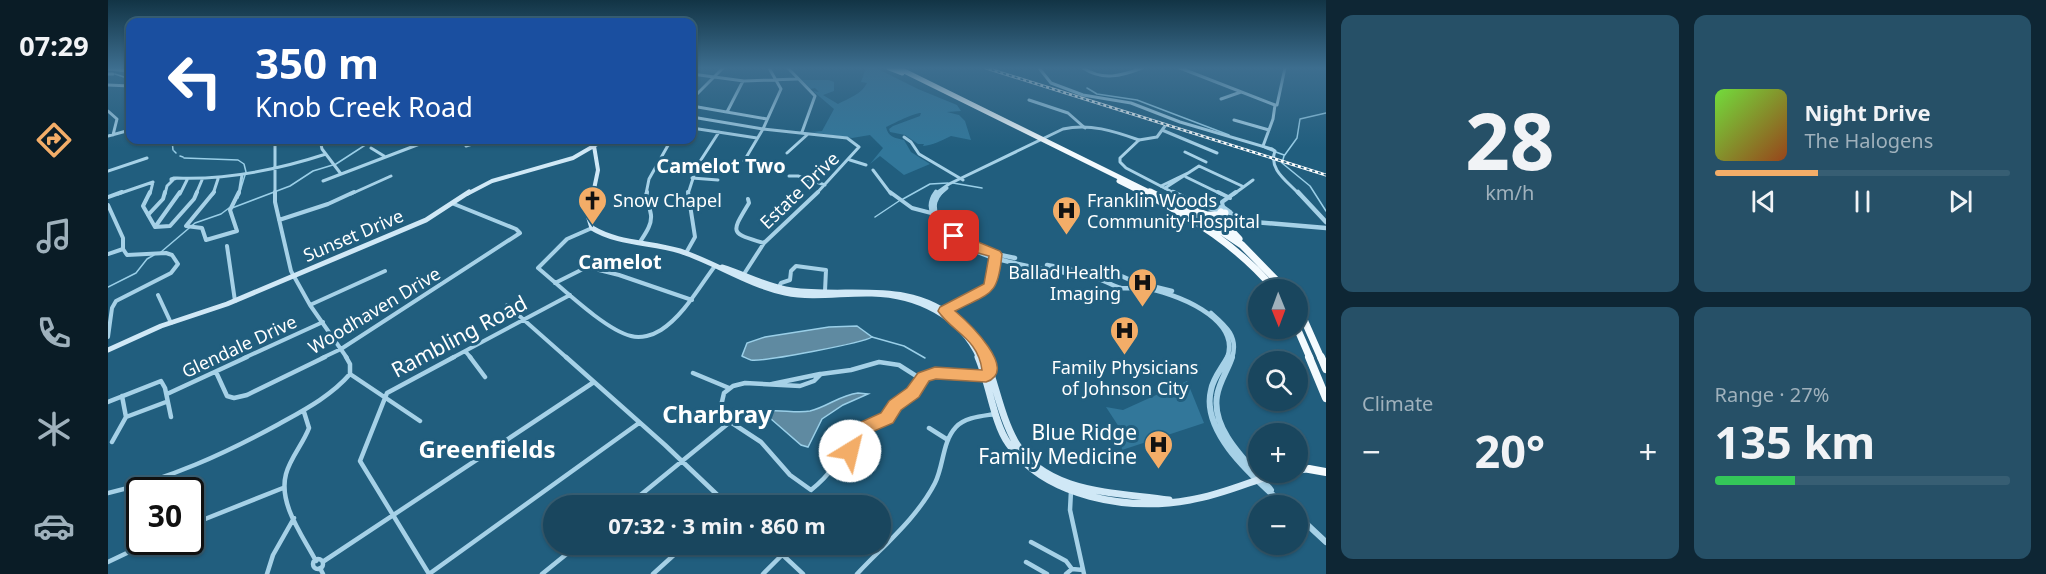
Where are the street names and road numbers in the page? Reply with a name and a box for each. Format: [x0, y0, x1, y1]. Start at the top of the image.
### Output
street label: Estate Drive [754, 146, 844, 234]
street label: Sunset Drive [299, 203, 407, 267]
street label: Woodhaven Drive [303, 261, 445, 359]
street label: Rambling Road [386, 288, 532, 384]
street label: Glendale Drive [178, 309, 300, 383]

